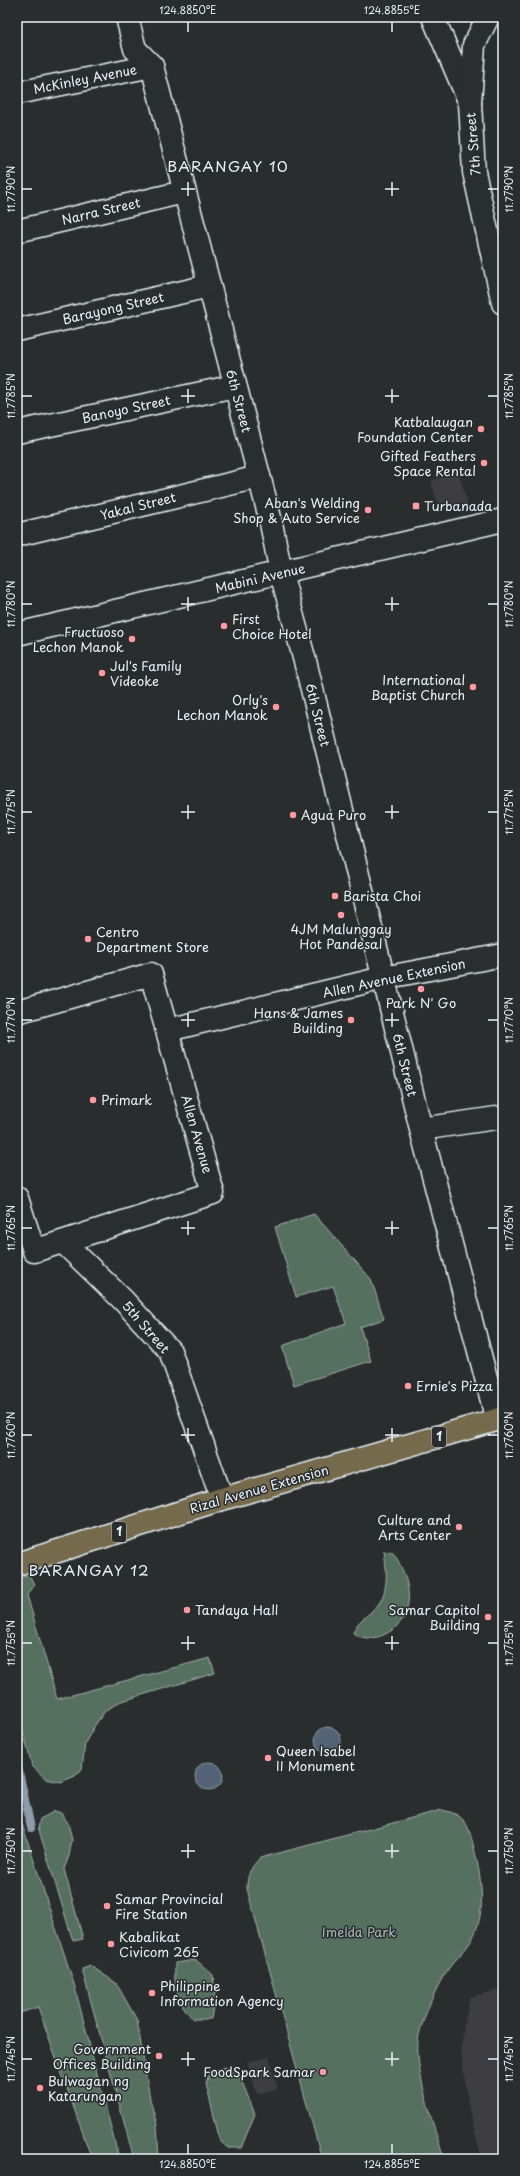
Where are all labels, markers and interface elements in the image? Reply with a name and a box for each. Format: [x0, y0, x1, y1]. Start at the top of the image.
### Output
text: 124.8850°E [160, 2, 216, 17]
text: 124.8855°E [364, 2, 420, 17]
street label: McKinley Avenue [32, 59, 138, 98]
street label: 7th Street [460, 112, 485, 176]
district label: BARANGAY 10 [167, 154, 289, 177]
text: 11.7790°N [3, 165, 18, 212]
text: 11.7790°N [501, 165, 516, 212]
street label: Narra Street [60, 192, 142, 229]
street label: Barayong Street [60, 287, 165, 328]
street label: 6th Street [222, 367, 257, 434]
text: 11.7785°N [3, 373, 18, 419]
text: 11.7785°N [501, 373, 516, 419]
street label: Banoyo Street [80, 390, 172, 427]
place label: Katbalaugan Foundation Center [357, 412, 474, 446]
marker: Katbalaugan Foundation Center [476, 424, 486, 434]
place label: Gifted Feathers Space Rental [380, 446, 476, 480]
marker: Gifted Feathers Space Rental [479, 458, 489, 468]
street label: Yakal Street [98, 487, 178, 524]
place label: Aban's Welding Shop & Auto Service [233, 493, 360, 527]
place label: Turbanada [424, 496, 493, 515]
marker: Turbanada [411, 501, 421, 511]
marker: Aban's Welding Shop & Auto Service [363, 505, 373, 515]
street label: Mabini Avenue [213, 558, 307, 597]
text: 11.7780°N [3, 580, 18, 628]
text: 11.7780°N [501, 580, 516, 628]
place label: First Choice Hotel [232, 609, 312, 643]
marker: First Choice Hotel [219, 621, 229, 631]
place label: Fructuoso Lechon Manok [33, 622, 124, 656]
marker: Fructuoso Lechon Manok [127, 634, 137, 644]
place label: Jul's Family Videoke [110, 656, 182, 690]
marker: Jul's Family Videoke [97, 668, 107, 678]
place label: International Baptist Church [371, 670, 465, 704]
street label: 6th Street [301, 681, 335, 748]
marker: International Baptist Church [468, 682, 478, 692]
place label: Orly's Lechon Manok [177, 690, 268, 724]
marker: Orly's Lechon Manok [271, 702, 281, 712]
text: 11.7775°N [3, 789, 18, 835]
text: 11.7775°N [501, 789, 516, 835]
place label: Agua Puro [301, 805, 366, 824]
marker: Agua Puro [288, 810, 298, 820]
place label: Barista Choi [343, 886, 421, 905]
marker: Barista Choi [330, 891, 340, 901]
marker: 4JM Malunggay Hot Pandesal [336, 910, 346, 920]
place label: 4JM Malunggay Hot Pandesal [290, 919, 392, 953]
place label: Centro Department Store [96, 922, 209, 956]
marker: Centro Department Store [83, 934, 93, 944]
street label: Allen Avenue Extension [321, 953, 467, 1002]
marker: Park N' Go [416, 984, 426, 994]
place label: Park N' Go [386, 993, 456, 1012]
text: 11.7770°N [3, 997, 18, 1043]
text: 11.7770°N [501, 997, 516, 1043]
place label: Hans & James Building [254, 1003, 343, 1037]
marker: Hans & James Building [346, 1015, 356, 1025]
street label: 6th Street [388, 1031, 422, 1098]
place label: Primark [101, 1090, 152, 1109]
street label: Allen Avenue [177, 1092, 218, 1175]
marker: Primark [88, 1095, 98, 1105]
text: 11.7765°N [3, 1205, 18, 1251]
text: 11.7765°N [501, 1205, 516, 1251]
street label: 5th Street [118, 1296, 175, 1357]
place label: Ernie's Pizza [416, 1376, 494, 1395]
marker: Ernie's Pizza [403, 1381, 413, 1391]
text: 11.7760°N [3, 1411, 18, 1459]
text: 11.7760°N [501, 1411, 516, 1459]
road number: 1 [432, 1427, 446, 1447]
street label: Rizal Avenue Extension [187, 1460, 331, 1517]
place label: Culture and Arts Center [377, 1510, 452, 1544]
road number: 1 [112, 1522, 126, 1542]
marker: Culture and Arts Center [454, 1522, 464, 1532]
district label: BARANGAY 12 [28, 1558, 150, 1581]
place label: Tandaya Hall [195, 1600, 278, 1619]
place label: Samar Capitol Building [389, 1600, 480, 1634]
marker: Tandaya Hall [182, 1605, 192, 1615]
marker: Samar Capitol Building [483, 1612, 493, 1622]
text: 11.7755°N [3, 1620, 18, 1666]
text: 11.7755°N [501, 1620, 516, 1666]
place label: Queen Isabel II Monument [276, 1741, 356, 1775]
marker: Queen Isabel II Monument [263, 1753, 273, 1763]
text: 11.7750°N [3, 1827, 18, 1875]
text: 11.7750°N [501, 1827, 516, 1875]
place label: Samar Provincial Fire Station [115, 1889, 223, 1923]
marker: Samar Provincial Fire Station [102, 1901, 112, 1911]
park label: Imelda Park [322, 1922, 396, 1941]
place label: Kabalikat Civicom 265 [119, 1927, 199, 1961]
marker: Kabalikat Civicom 265 [106, 1939, 116, 1949]
place label: Philippine Information Agency [160, 1976, 284, 2010]
marker: Philippine Information Agency [147, 1988, 157, 1998]
text: 11.7745°N [3, 2036, 18, 2082]
text: 11.7745°N [501, 2036, 516, 2082]
place label: Government Offices Building [53, 2039, 151, 2073]
marker: Government Offices Building [154, 2051, 164, 2061]
place label: FoodSpark Samar [203, 2062, 315, 2081]
marker: FoodSpark Samar [318, 2067, 328, 2077]
place label: Bulwagan ng Katarungan [48, 2071, 129, 2105]
marker: Bulwagan ng Katarungan [35, 2083, 45, 2093]
text: 124.8850°E [160, 2156, 216, 2171]
text: 124.8855°E [364, 2156, 420, 2171]

